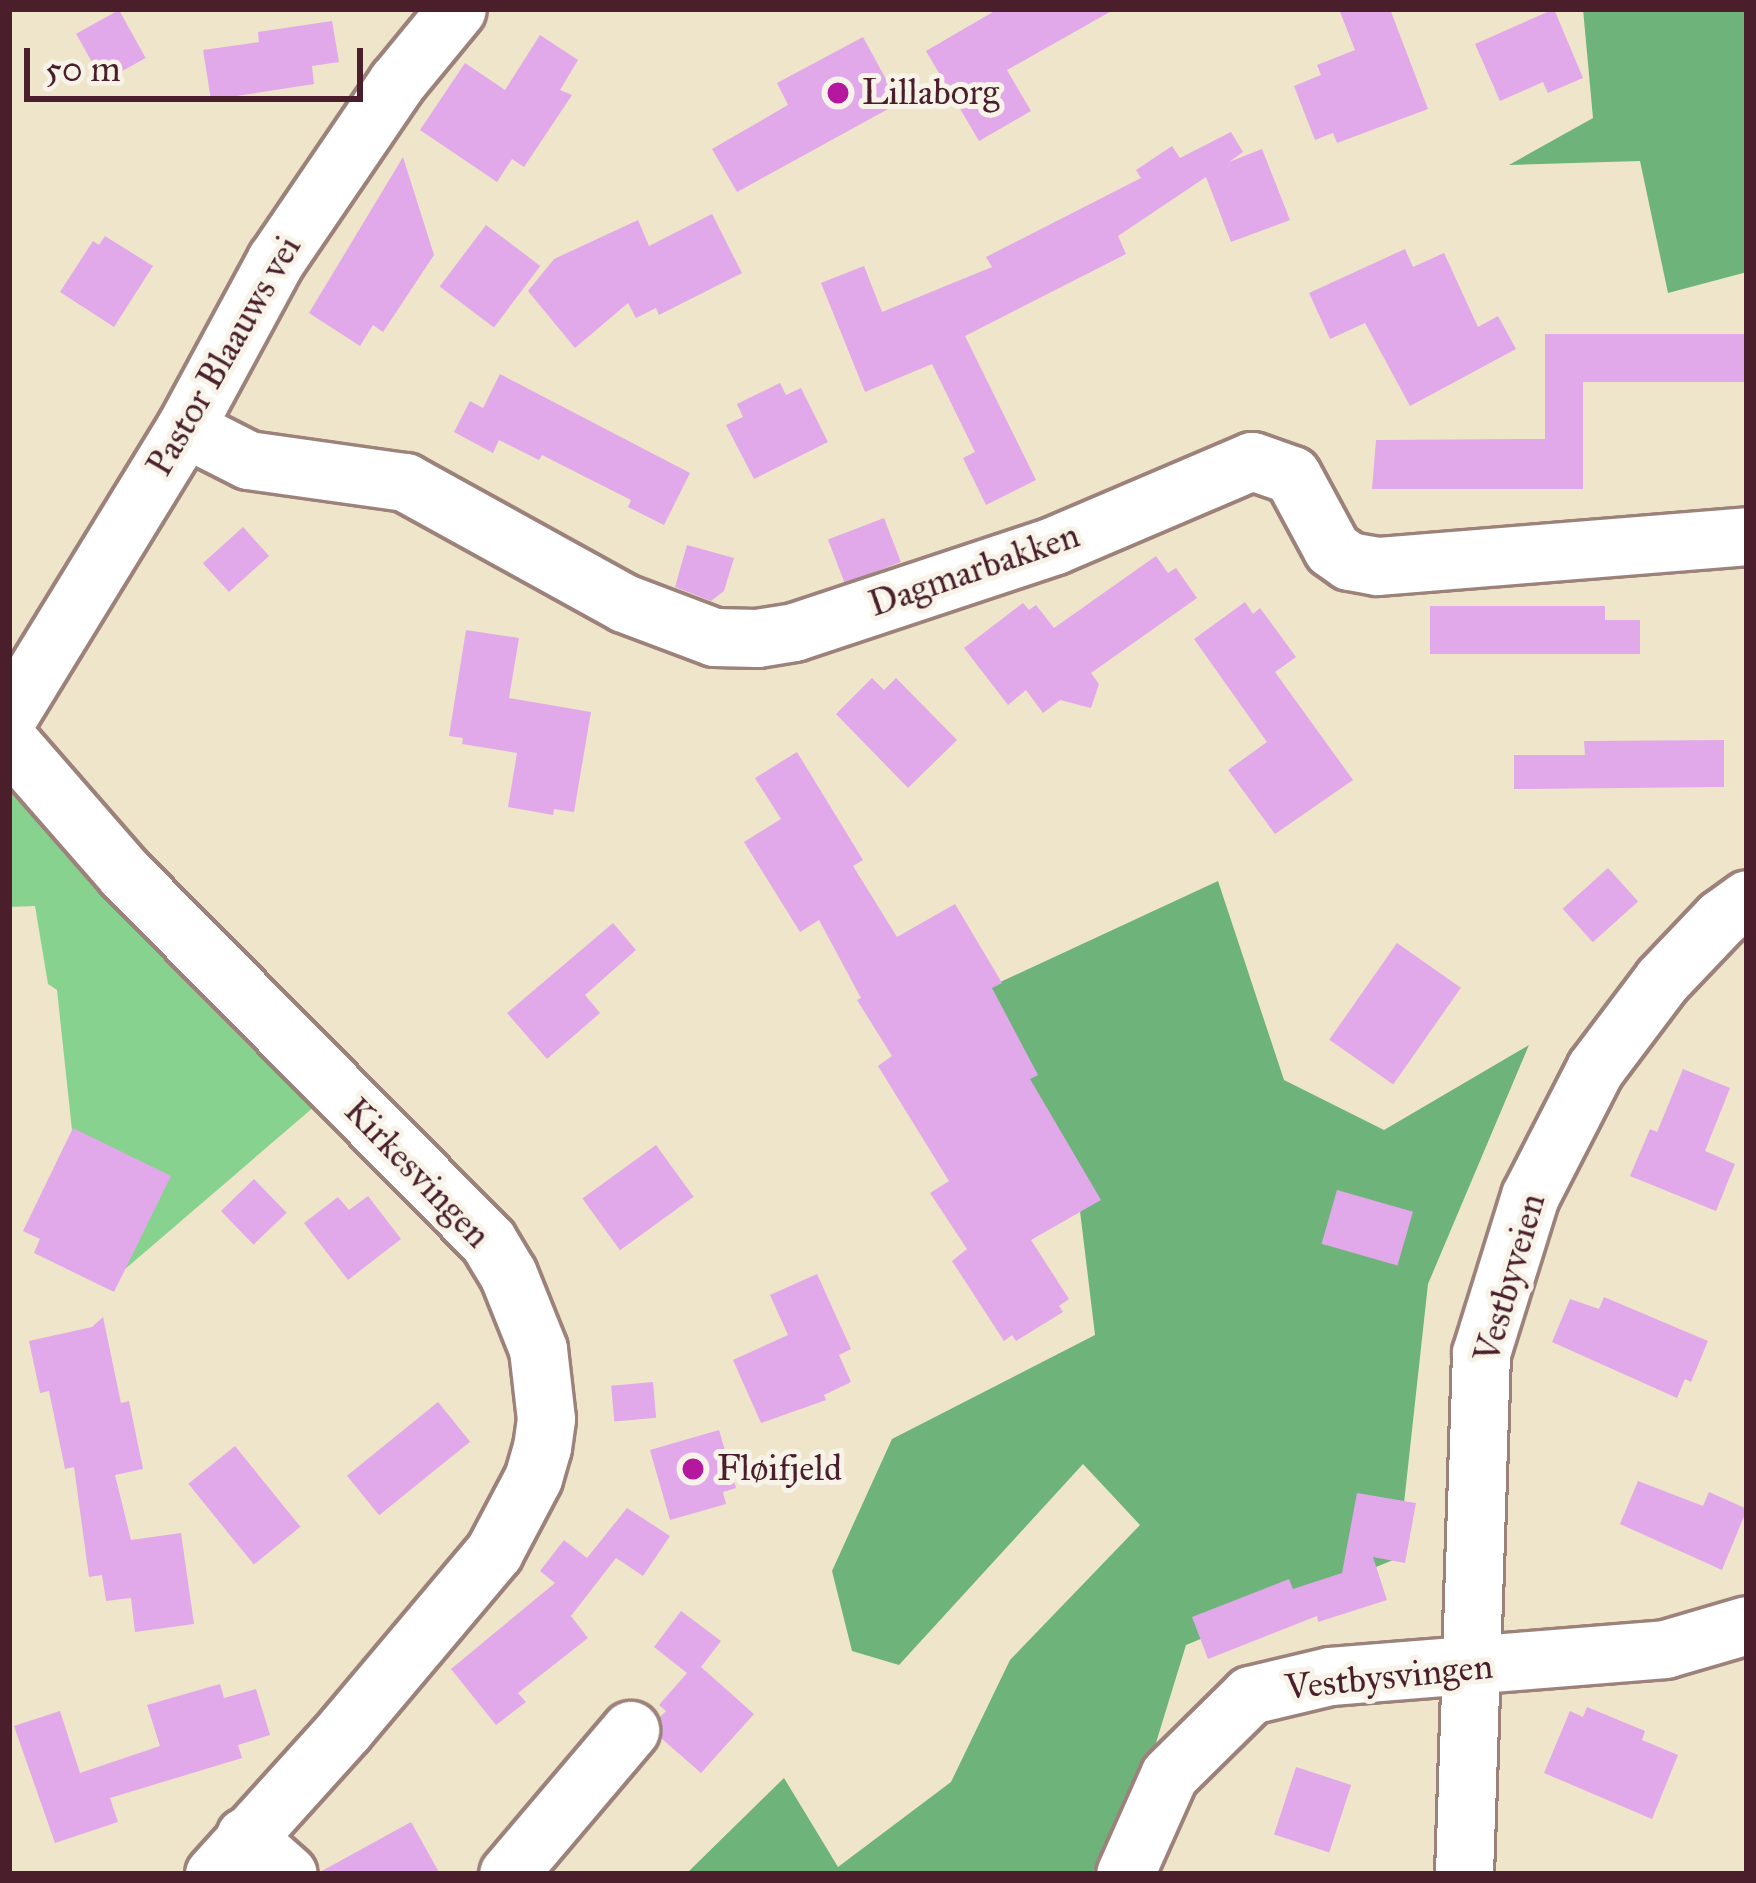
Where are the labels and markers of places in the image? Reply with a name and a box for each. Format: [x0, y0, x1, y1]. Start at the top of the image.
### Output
place label: Lillaborg [862, 71, 999, 115]
marker: Lillaborg [825, 80, 851, 106]
place label: Fløifjeld [717, 1447, 842, 1491]
marker: Fløifjeld [680, 1456, 706, 1482]

